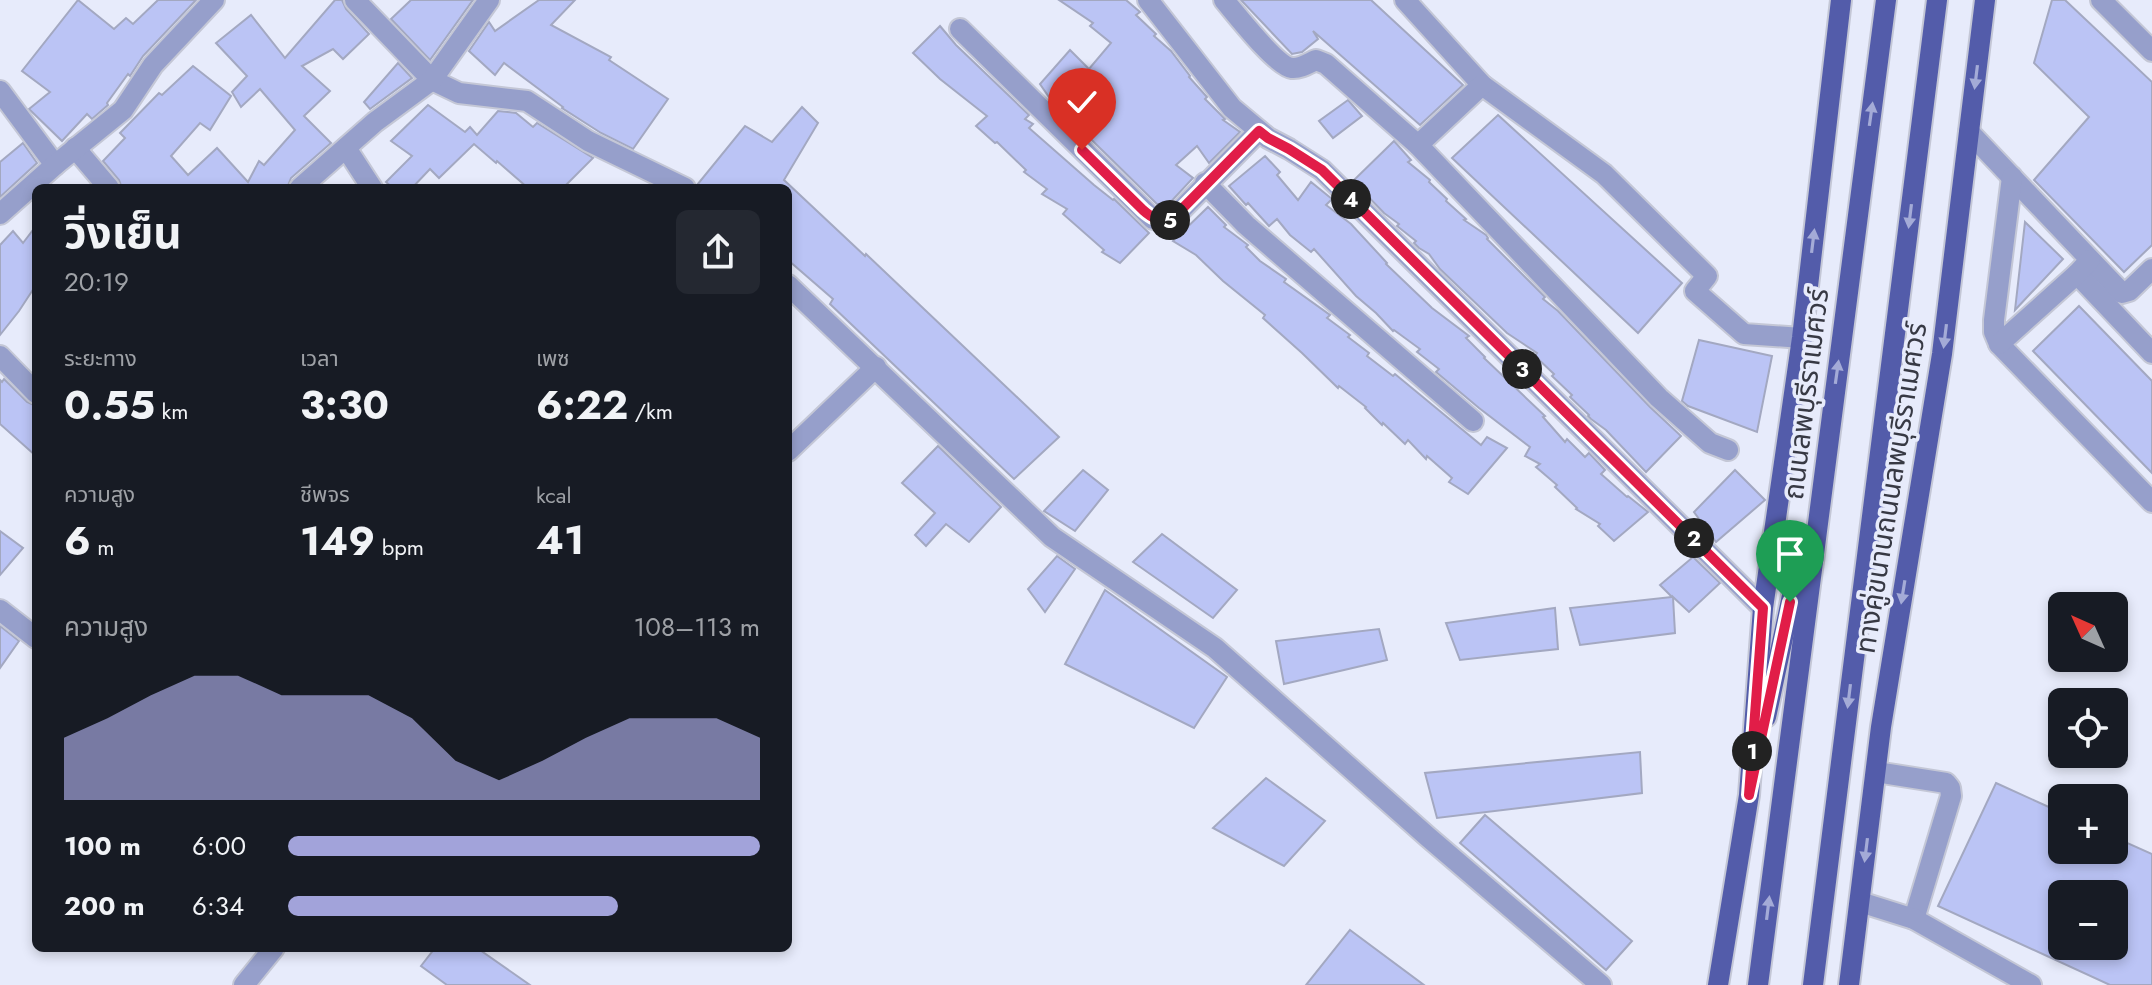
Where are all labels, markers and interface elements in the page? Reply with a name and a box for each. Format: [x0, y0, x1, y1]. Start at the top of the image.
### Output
one-way arrow [1969, 65, 1982, 90]
pin [1048, 68, 1116, 150]
icon: check [1060, 80, 1104, 124]
one-way arrow [1865, 101, 1878, 126]
pin: 4 [1331, 179, 1371, 219]
text: 4 [1343, 183, 1359, 215]
pin: 5 [1150, 200, 1190, 240]
text: วิ่งเย็น [64, 201, 182, 265]
text: 5 [1163, 204, 1177, 236]
one-way arrow [1903, 204, 1916, 229]
button: share [676, 210, 760, 294]
one-way arrow [1807, 229, 1820, 254]
text: 20:19 [64, 263, 129, 301]
street label: ถนนลพบุรีราเมศวร์ [1773, 285, 1839, 502]
street label: ทางคู่ขนานถนนลพบุรีราเมศวร์ [1845, 318, 1938, 656]
one-way arrow [1938, 323, 1951, 348]
text: ระยะทาง [64, 342, 137, 374]
text: เวลา [300, 342, 339, 374]
text: เพซ [536, 342, 570, 374]
pin: 3 [1502, 349, 1542, 389]
text: 3 [1515, 353, 1529, 385]
one-way arrow [1830, 359, 1843, 384]
text: 0.55 [64, 376, 155, 434]
text: 3:30 [300, 376, 389, 434]
text: 6:22 [536, 376, 628, 434]
text: km [155, 395, 188, 427]
text: /km [628, 395, 673, 427]
text: ความสูง [64, 478, 135, 510]
text: ชีพจร [300, 478, 350, 510]
text: kcal [536, 479, 572, 511]
text: 41 [536, 511, 584, 569]
text: 6 [64, 512, 91, 570]
text: 149 [300, 512, 375, 570]
pin: 2 [1674, 518, 1714, 558]
pin [1756, 520, 1824, 602]
text: 2 [1687, 522, 1701, 554]
text: m [91, 531, 115, 563]
text: bpm [375, 531, 424, 563]
icon: arrive [1768, 532, 1812, 576]
one-way arrow [1897, 580, 1909, 605]
north arrow [2048, 592, 2128, 672]
map controls [2048, 592, 2128, 960]
text: ความสูง [64, 608, 148, 646]
text: 108–113 m [634, 608, 760, 646]
one-way arrow [1842, 684, 1855, 709]
button: locate [2048, 688, 2128, 768]
pin: 1 [1732, 731, 1772, 771]
text: 1 [1746, 735, 1758, 767]
button: + [2048, 784, 2128, 864]
text: 100 m [64, 827, 141, 865]
text: 6:00 [192, 827, 246, 865]
one-way arrow [1859, 837, 1872, 862]
button: − [2048, 880, 2128, 960]
text: 200 m [64, 887, 145, 925]
text: 6:34 [192, 887, 244, 925]
one-way arrow [1762, 895, 1775, 920]

